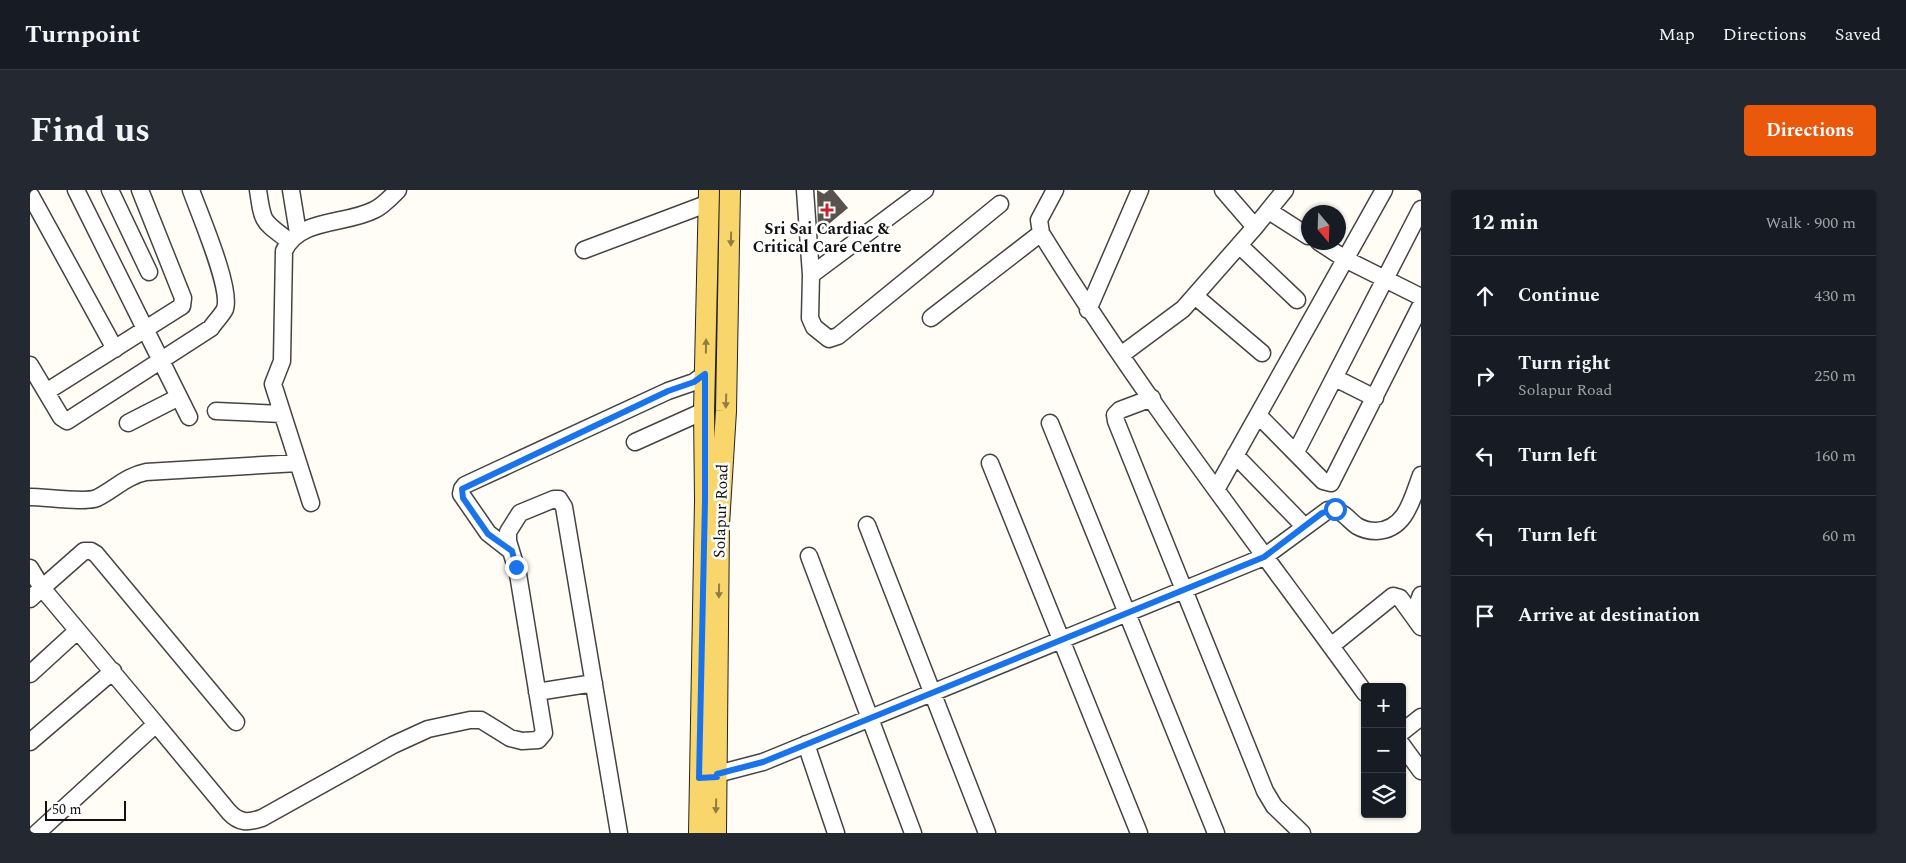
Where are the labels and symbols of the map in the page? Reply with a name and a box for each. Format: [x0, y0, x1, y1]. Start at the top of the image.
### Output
marker: Sri Sai Cardiac & Critical Care Centre [820, 203, 834, 217]
north arrow [1301, 205, 1346, 250]
place label: Sri Sai Cardiac & Critical Care Centre [753, 217, 901, 259]
one-way arrow [726, 231, 734, 247]
one-way arrow [702, 338, 710, 354]
one-way arrow [722, 393, 730, 409]
street label: Solapur Road [707, 463, 735, 559]
route start [1324, 498, 1347, 521]
route end [505, 556, 528, 579]
one-way arrow [715, 584, 723, 600]
scale bar [45, 798, 126, 821]
one-way arrow [712, 799, 720, 815]

